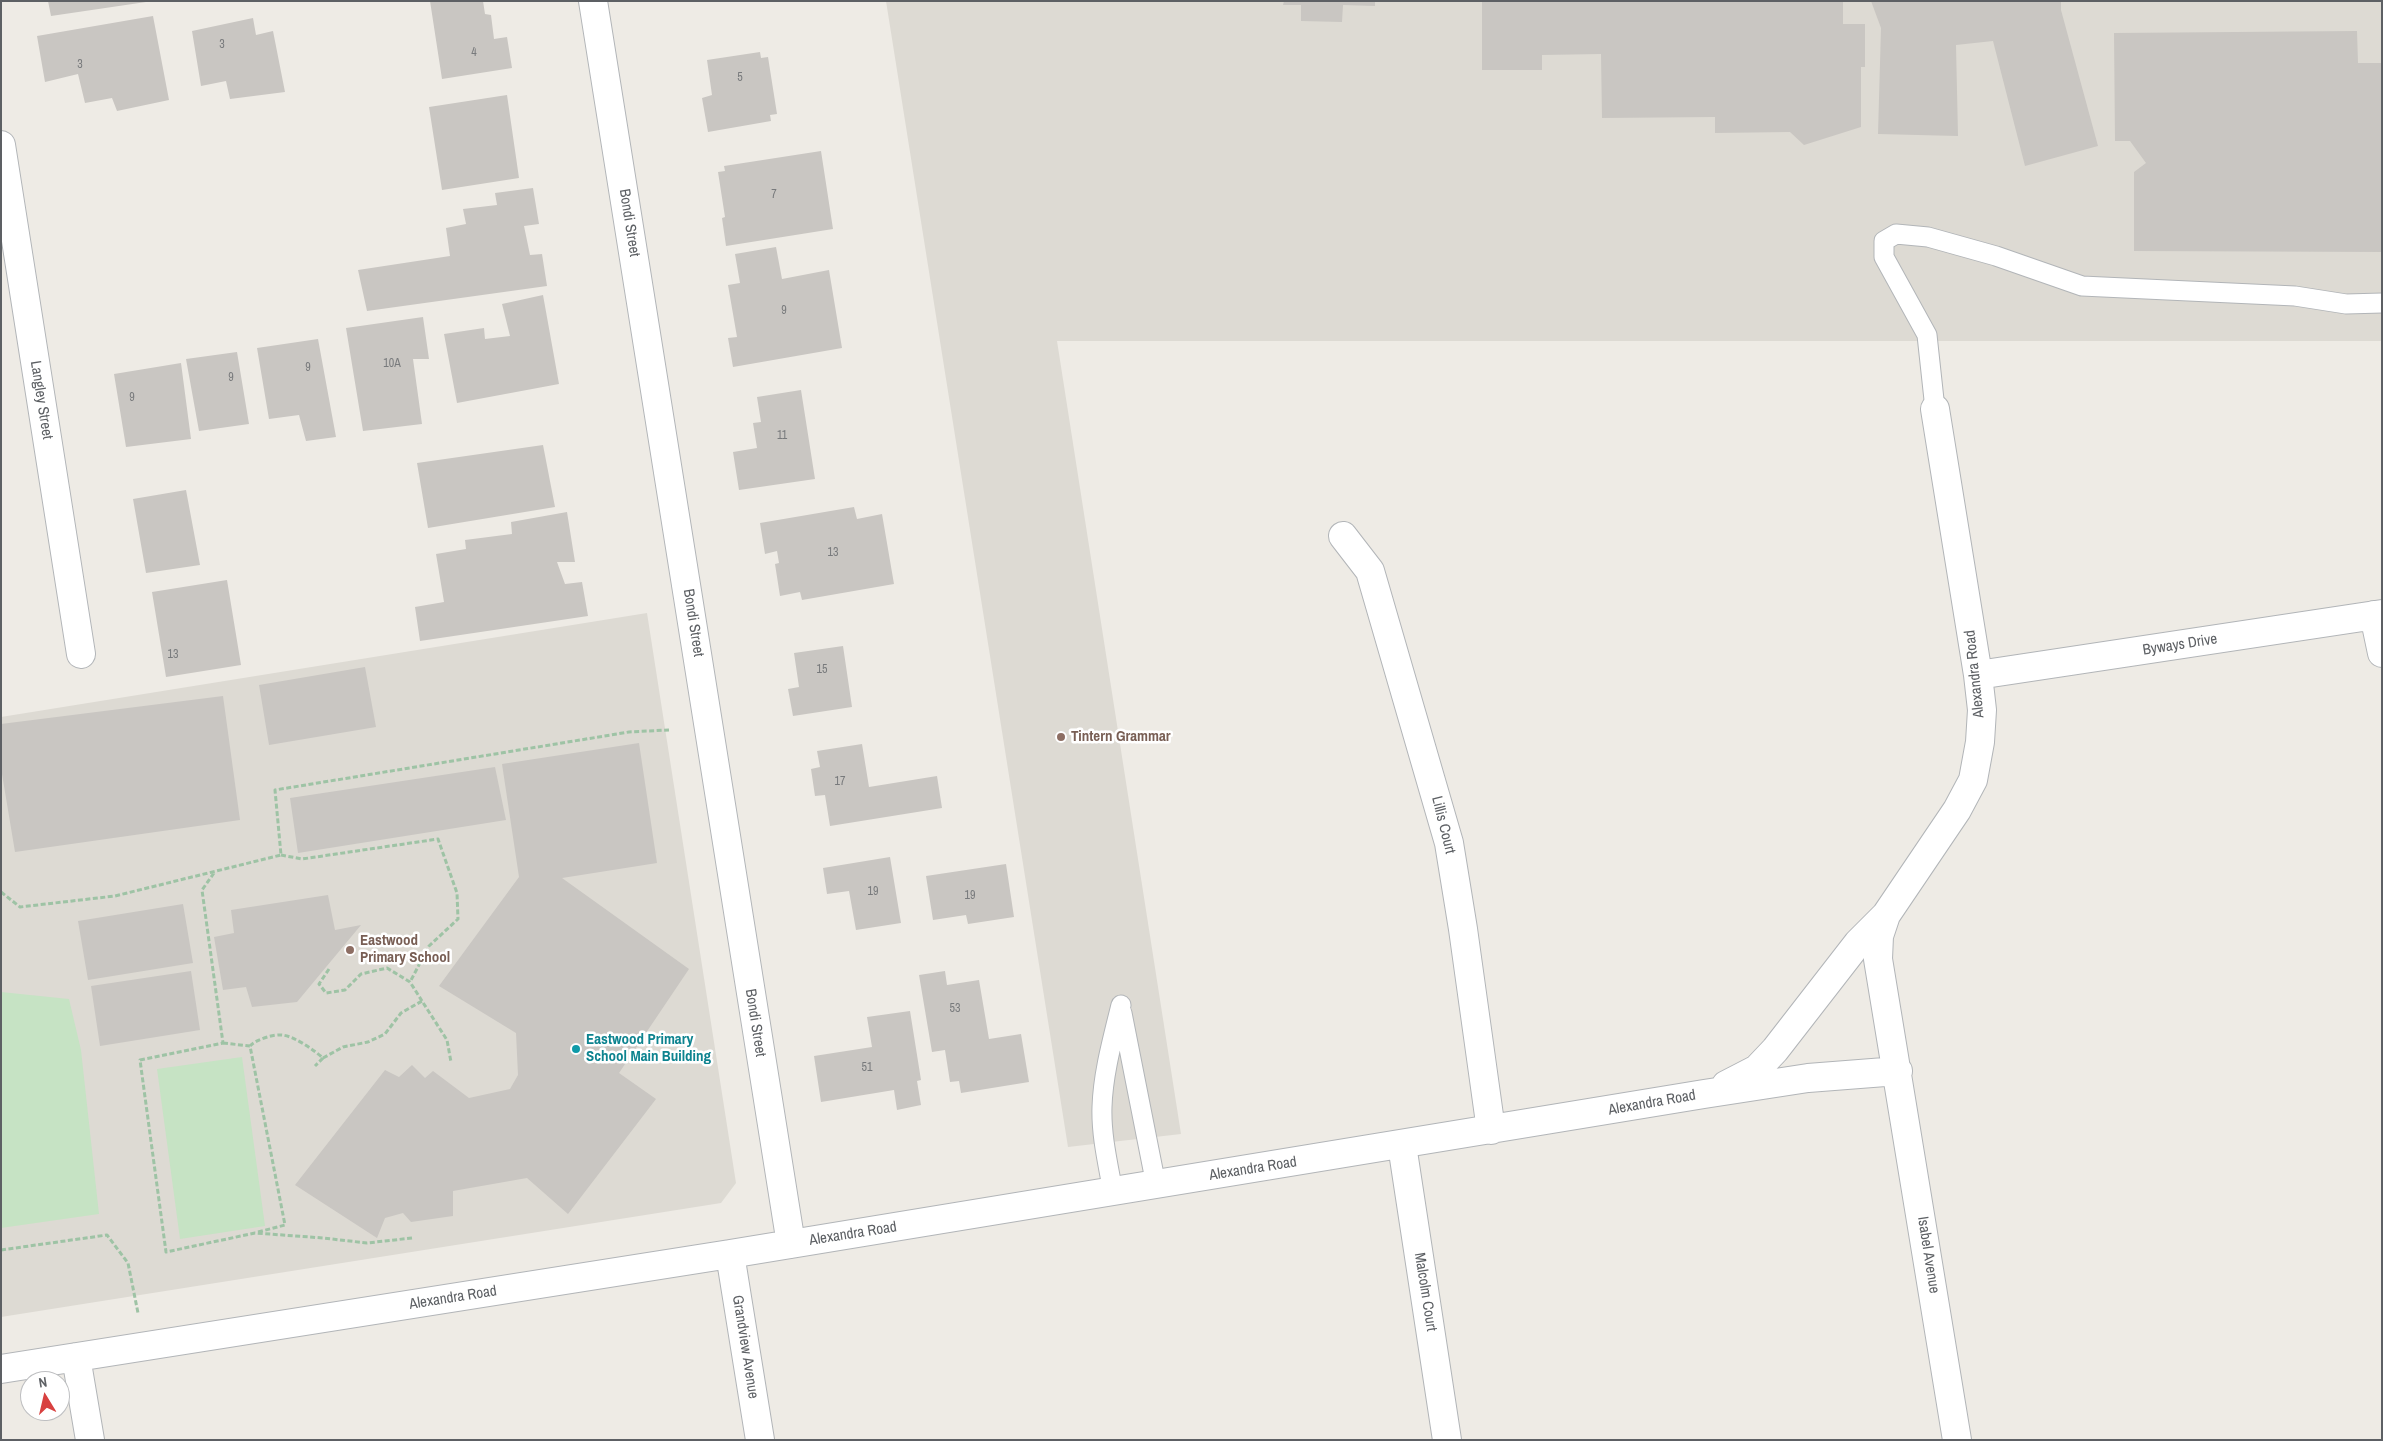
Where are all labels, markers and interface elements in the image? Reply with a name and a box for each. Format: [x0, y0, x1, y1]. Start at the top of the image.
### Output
house number: 3 [219, 38, 225, 52]
house number: 4 [471, 46, 477, 60]
house number: 3 [77, 58, 83, 72]
house number: 5 [737, 71, 743, 85]
street label: Bondi Street [615, 188, 643, 258]
house number: 7 [771, 188, 777, 202]
house number: 9 [781, 304, 787, 318]
house number: 10A [383, 357, 401, 371]
street label: Langley Street [26, 359, 56, 441]
house number: 9 [305, 361, 311, 375]
house number: 9 [228, 371, 234, 385]
house number: 9 [129, 391, 135, 405]
house number: 11 [777, 429, 787, 443]
house number: 13 [828, 546, 838, 560]
street label: Bondi Street [679, 588, 707, 658]
street label: Alexandra Road [1961, 629, 1989, 719]
street label: Byways Drive [2141, 630, 2219, 660]
house number: 13 [168, 648, 178, 662]
house number: 15 [817, 663, 827, 677]
place label: Tintern Grammar [1071, 728, 1171, 746]
marker: Tintern Grammar [1055, 731, 1067, 743]
house number: 17 [835, 775, 845, 789]
street label: Lillis Court [1427, 794, 1459, 856]
house number: 19 [868, 885, 878, 899]
house number: 19 [965, 889, 975, 903]
place label: Eastwood Primary School [360, 932, 450, 967]
marker: Eastwood Primary School [344, 944, 356, 956]
street label: Bondi Street [741, 988, 769, 1058]
house number: 53 [950, 1002, 960, 1016]
place label: Eastwood Primary School Main Building [586, 1031, 711, 1066]
marker: Eastwood Primary School Main Building [570, 1043, 582, 1055]
house number: 51 [862, 1061, 872, 1075]
street label: Alexandra Road [1607, 1086, 1697, 1120]
street label: Alexandra Road [1208, 1153, 1298, 1185]
street label: Isabel Avenue [1913, 1215, 1943, 1295]
street label: Alexandra Road [808, 1218, 898, 1250]
street label: Malcolm Court [1410, 1251, 1440, 1333]
street label: Alexandra Road [408, 1282, 498, 1314]
street label: Grandview Avenue [728, 1294, 762, 1400]
north arrow [20, 1371, 70, 1421]
text: N [37, 1373, 48, 1392]

